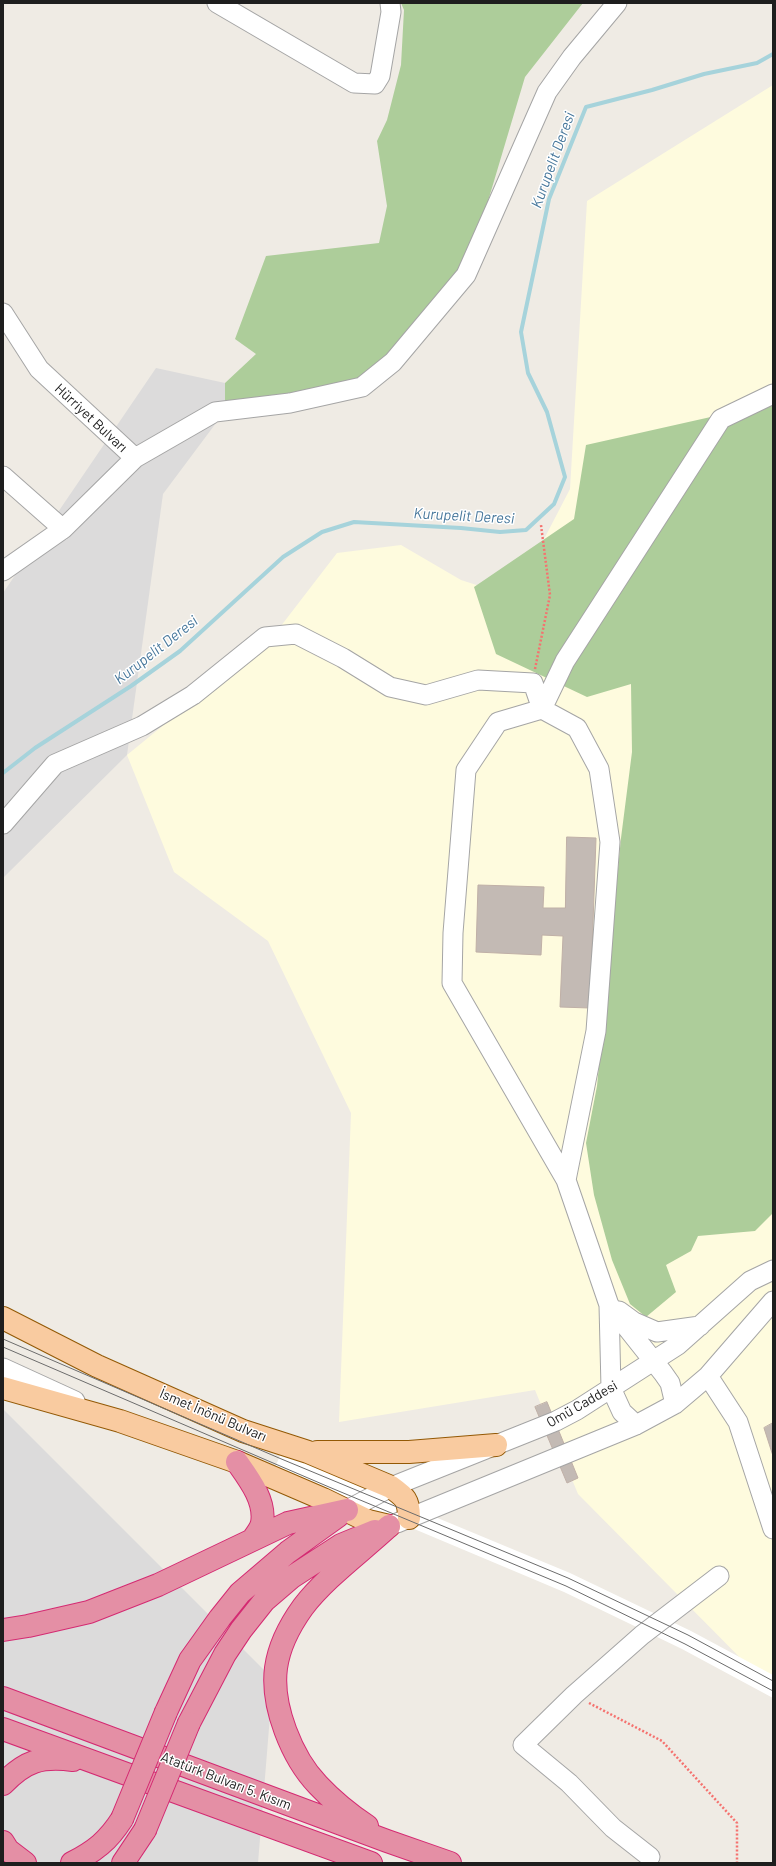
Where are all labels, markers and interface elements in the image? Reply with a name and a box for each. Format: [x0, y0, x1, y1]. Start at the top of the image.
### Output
water label: Kurupelit Deresi [527, 109, 579, 211]
street label: Hürriyet Bulvarı [51, 380, 131, 456]
water label: Kurupelit Deresi [413, 504, 515, 528]
water label: Kurupelit Deresi [111, 612, 201, 688]
street label: Omü Caddesi [544, 1377, 620, 1431]
street label: İsmet İnönü Bulvarı [157, 1385, 269, 1445]
street label: Atatürk Bulvarı 5. Kısım [158, 1748, 294, 1814]

